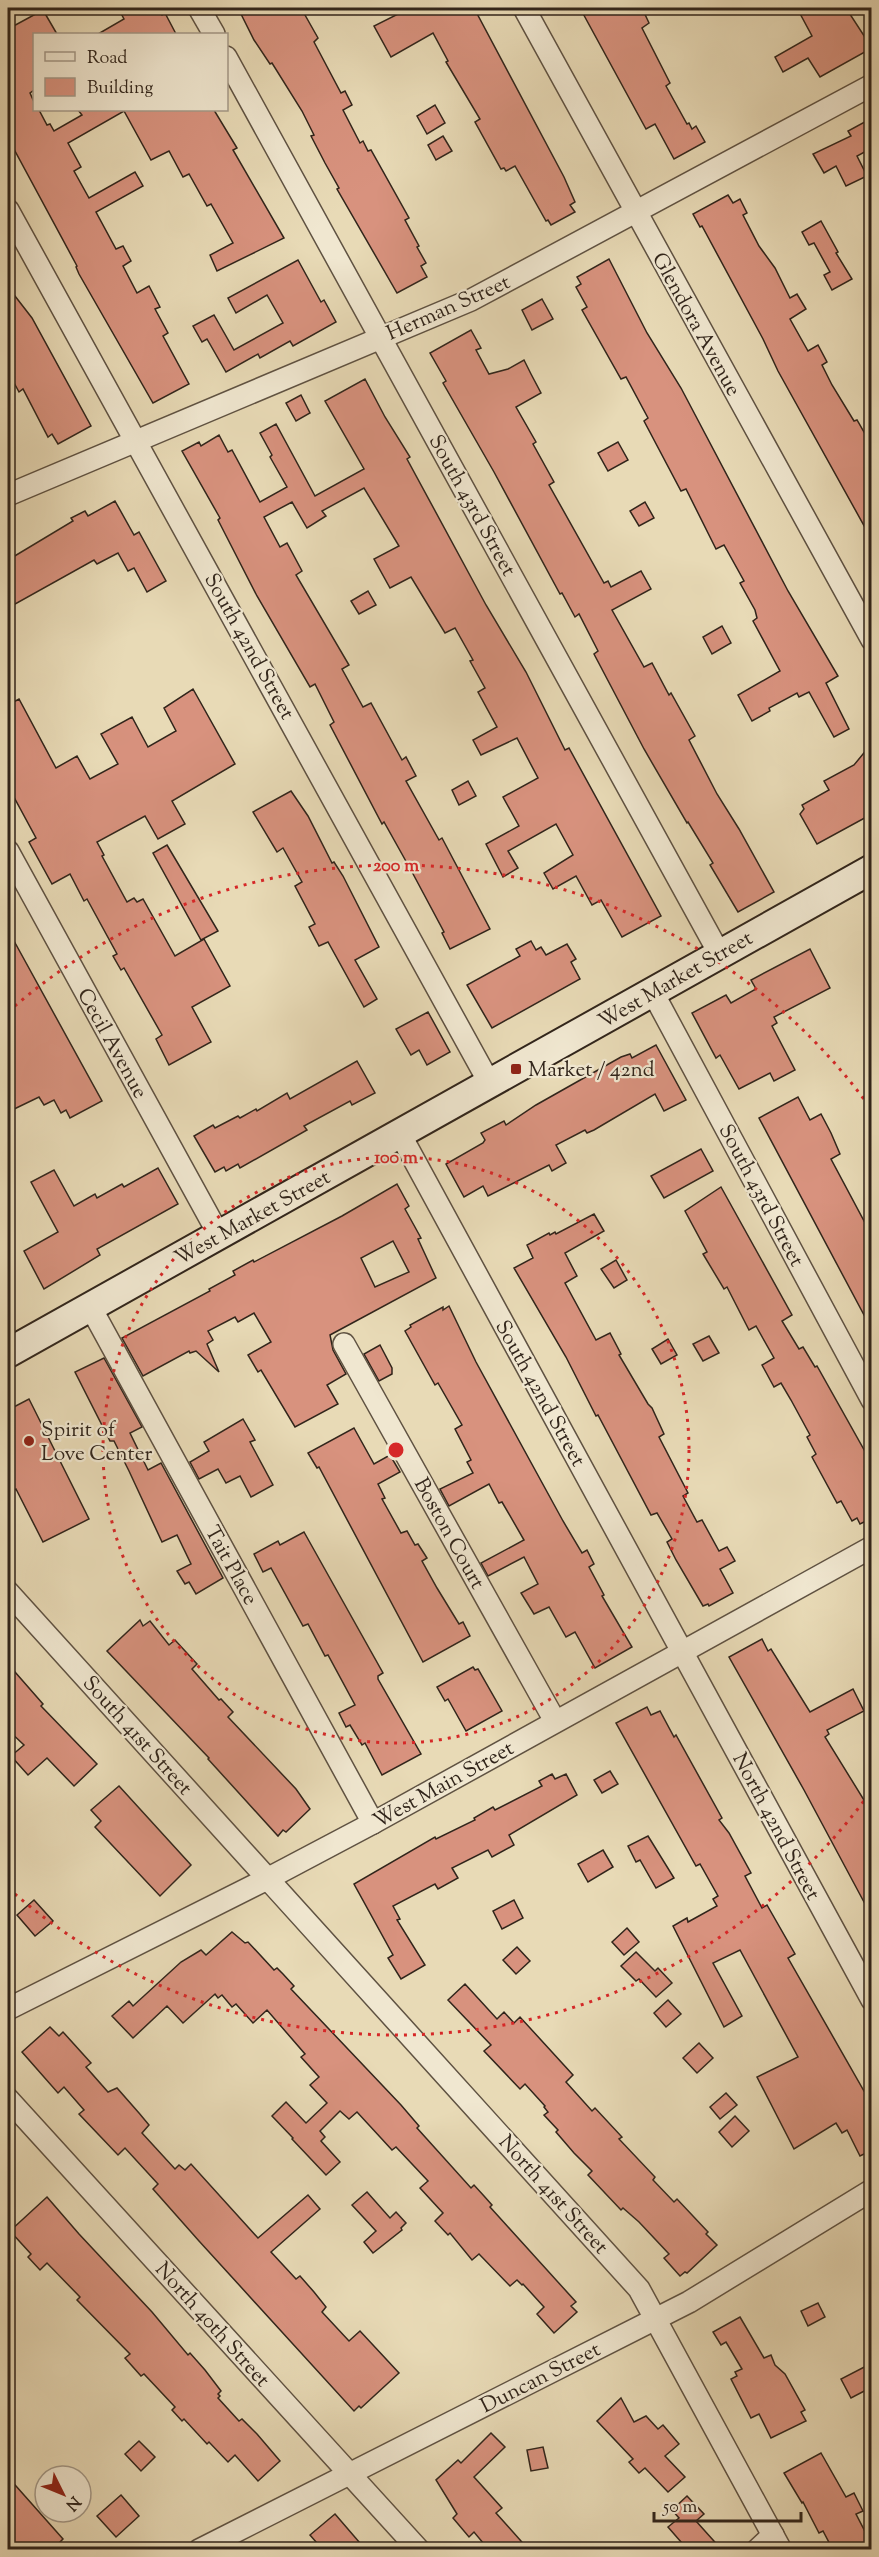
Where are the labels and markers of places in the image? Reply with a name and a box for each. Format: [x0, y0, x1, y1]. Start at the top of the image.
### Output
place label: Market / 42nd [528, 1056, 655, 1086]
marker: Market / 42nd [509, 1062, 523, 1076]
place label: Spirit of Love Center [41, 1416, 152, 1470]
marker: Spirit of Love Center [22, 1434, 36, 1448]
centre of rings [386, 1440, 406, 1460]

